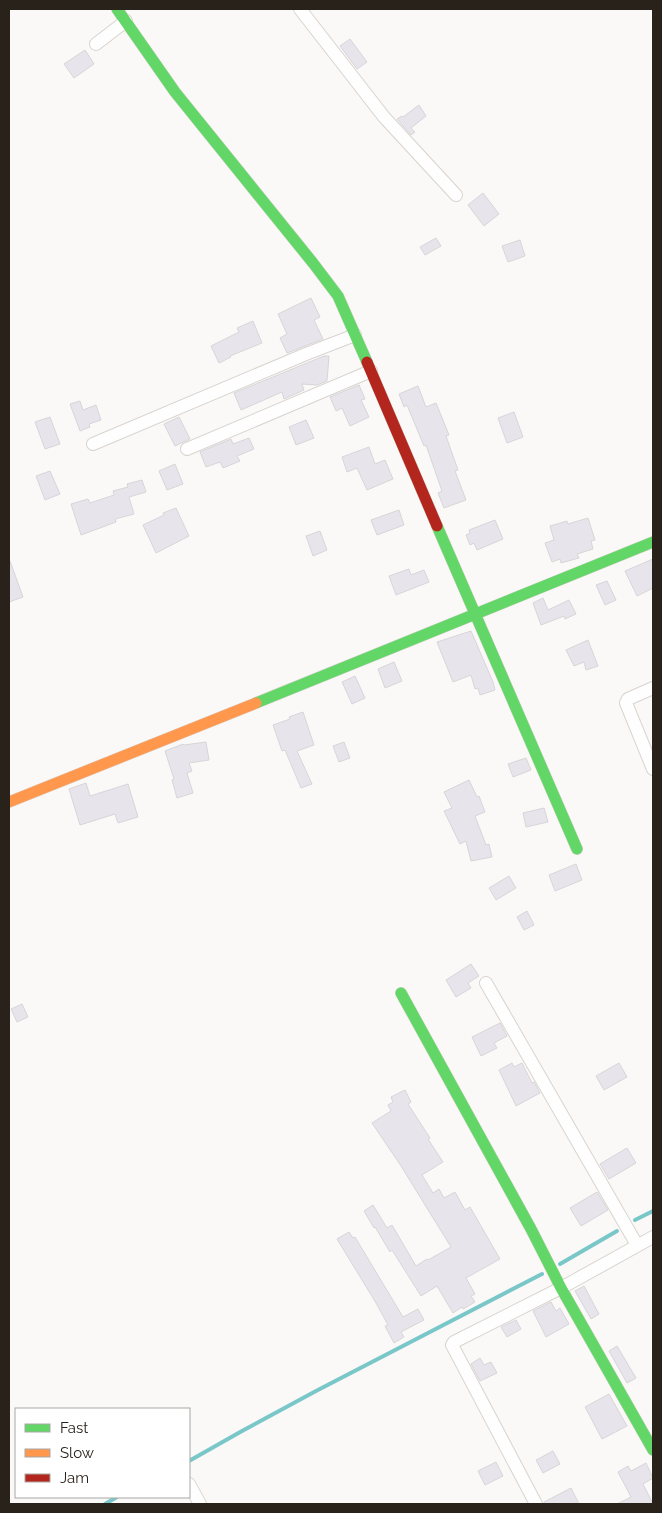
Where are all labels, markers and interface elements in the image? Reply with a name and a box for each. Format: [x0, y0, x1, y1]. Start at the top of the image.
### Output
legend [15, 1408, 190, 1498]
text: Fast [60, 1419, 88, 1437]
text: Slow [60, 1444, 94, 1462]
text: Jam [60, 1469, 89, 1487]

